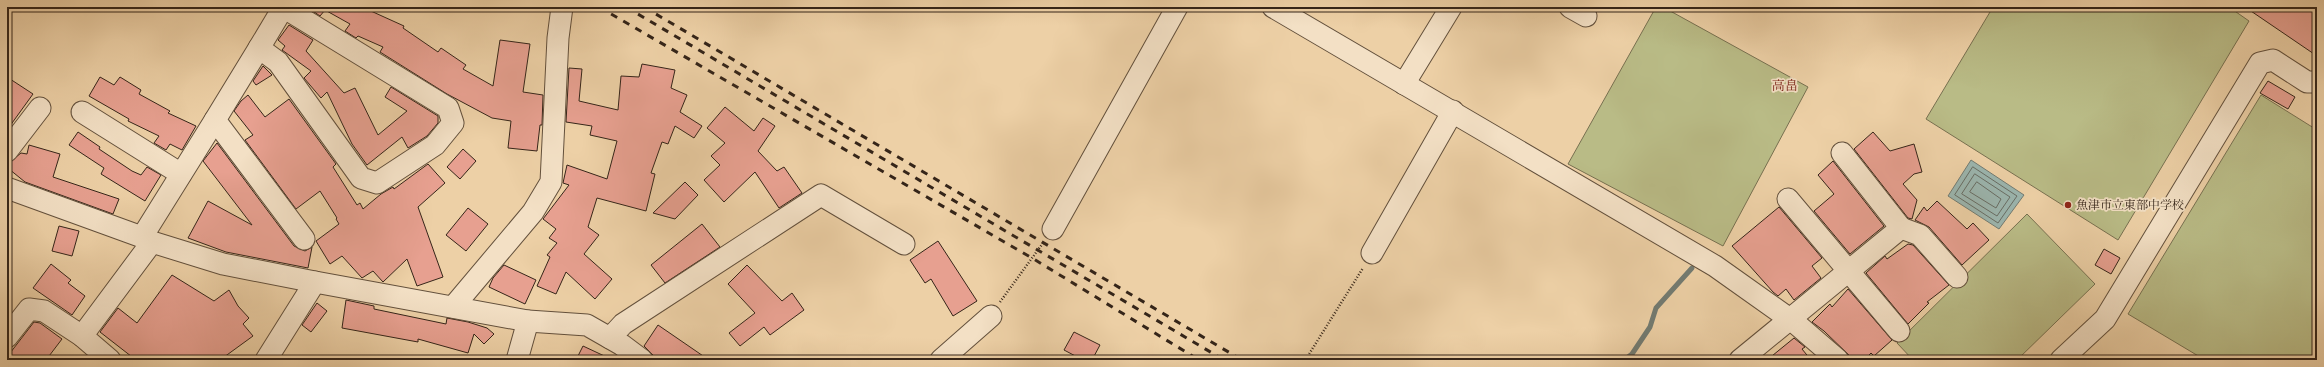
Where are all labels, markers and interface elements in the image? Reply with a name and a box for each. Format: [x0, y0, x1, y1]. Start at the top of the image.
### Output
district label: 高畠 [1772, 77, 1798, 93]
place label: 魚津市立東部中学校 [2076, 197, 2184, 212]
marker: 魚津市立東部中学校 [2063, 200, 2073, 210]

